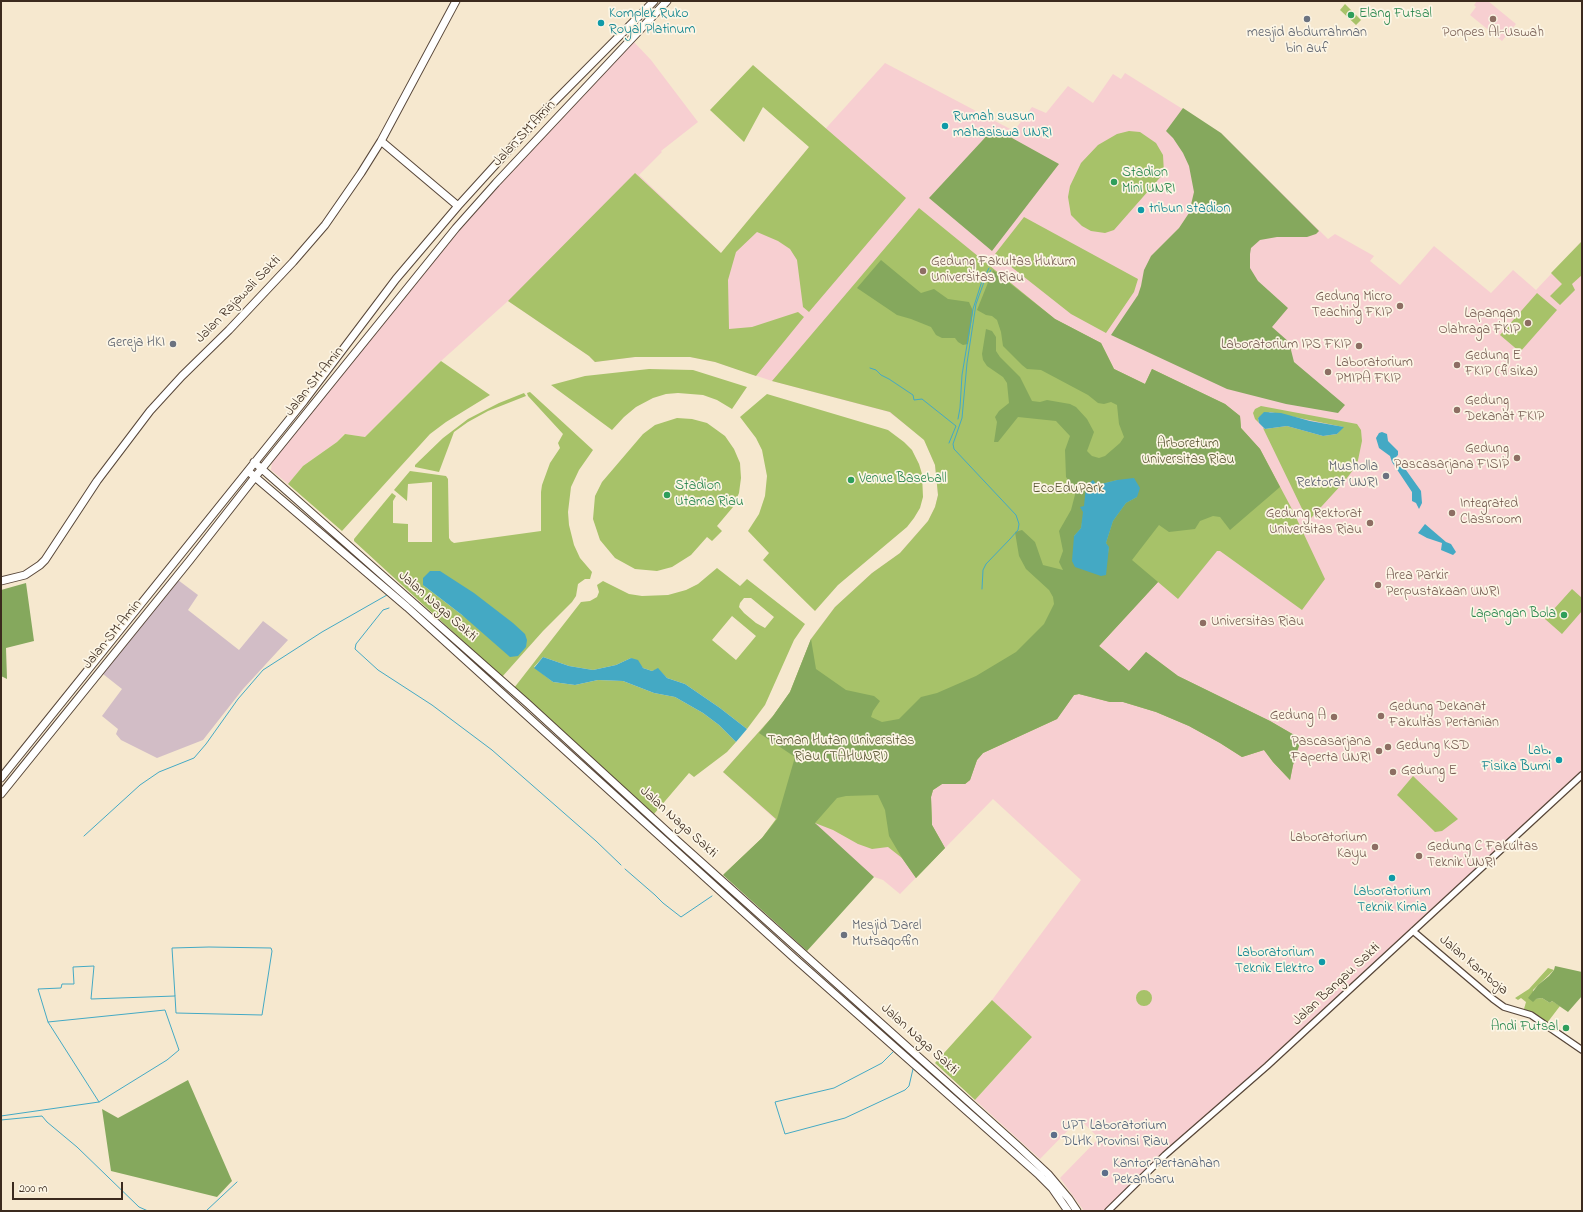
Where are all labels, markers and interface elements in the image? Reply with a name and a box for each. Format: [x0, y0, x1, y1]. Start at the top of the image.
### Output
place label: Komplek Ruko Royal Platinum [609, 7, 695, 40]
place label: Elang Futsal [1359, 7, 1432, 23]
marker: Elang Futsal [1346, 10, 1356, 20]
marker: mesjid abdurrahman bin auf [1302, 14, 1312, 24]
marker: Ponpes Al-Uswah [1488, 14, 1498, 24]
marker: Komplek Ruko Royal Platinum [596, 18, 606, 28]
place label: mesjid abdurrahman bin auf [1247, 26, 1367, 58]
place label: Ponpes Al-Uswah [1442, 26, 1544, 42]
street label: Jalan SM Amin [490, 97, 560, 171]
place label: Rumah susun mahasiswa UNRI [953, 110, 1052, 142]
marker: Rumah susun mahasiswa UNRI [940, 121, 950, 131]
place label: Stadion Mini UNRI [1122, 166, 1175, 198]
marker: Stadion Mini UNRI [1109, 177, 1119, 187]
place label: tribun stadion [1149, 202, 1230, 218]
marker: tribun stadion [1136, 205, 1146, 215]
street label: Jalan Rajawali Sakti [193, 253, 285, 347]
place label: Gedung Fakultas Hukum Universitas Riau [931, 255, 1076, 288]
marker: Gedung Fakultas Hukum Universitas Riau [918, 266, 928, 276]
place label: Gedung Micro Teaching FKIP [1312, 290, 1392, 322]
marker: Gedung Micro Teaching FKIP [1395, 301, 1405, 311]
place label: Lapangan Olahraga FKIP [1439, 307, 1520, 340]
marker: Lapangan Olahraga FKIP [1523, 318, 1533, 328]
place label: Gereja HKI [107, 336, 165, 352]
place label: Laboratorium IPS FKIP [1221, 338, 1351, 354]
marker: Gereja HKI [168, 339, 178, 349]
marker: Laboratorium IPS FKIP [1354, 341, 1364, 351]
street label: Jalan SM Amin [282, 344, 348, 420]
place label: Gedung E FKIP (fisika) [1465, 349, 1537, 382]
place label: Laboratorium PMIPA FKIP [1336, 356, 1413, 388]
marker: Gedung E FKIP (fisika) [1452, 360, 1462, 370]
marker: Laboratorium PMIPA FKIP [1323, 367, 1333, 377]
place label: Gedung Dekanat FKIP [1465, 394, 1544, 426]
marker: Gedung Dekanat FKIP [1452, 405, 1462, 415]
park label: Arboretum Universitas Riau [1141, 437, 1235, 470]
place label: Gedung Pascasarjana FISIP [1394, 442, 1509, 474]
marker: Gedung Pascasarjana FISIP [1512, 453, 1522, 463]
place label: Musholla Rektorat UNRI [1296, 460, 1378, 492]
marker: Musholla Rektorat UNRI [1381, 471, 1391, 481]
place label: Venue Baseball [859, 472, 947, 488]
marker: Venue Baseball [846, 475, 856, 485]
place label: Stadion Utama Riau [675, 479, 744, 512]
park label: EcoEduPark [1032, 482, 1104, 498]
marker: Stadion Utama Riau [662, 490, 672, 500]
place label: Integrated Classroom [1460, 497, 1522, 530]
place label: Gedung Rektorat Universitas Riau [1266, 507, 1362, 540]
marker: Integrated Classroom [1447, 508, 1457, 518]
marker: Gedung Rektorat Universitas Riau [1365, 518, 1375, 528]
street label: Jalan Naga Sakti [394, 568, 480, 646]
place label: Area Parkir Perpustakaan UNRI [1386, 569, 1500, 602]
marker: Area Parkir Perpustakaan UNRI [1373, 580, 1383, 590]
street label: Jalan SM Amin [80, 597, 146, 673]
place label: Lapangan Bola [1471, 607, 1556, 623]
marker: Lapangan Bola [1559, 610, 1569, 620]
place label: Universitas Riau [1211, 615, 1304, 631]
marker: Universitas Riau [1198, 618, 1208, 628]
place label: Gedung Dekanat Fakultas Pertanian [1389, 700, 1499, 732]
place label: Gedung A [1270, 709, 1326, 725]
marker: Gedung Dekanat Fakultas Pertanian [1376, 711, 1386, 721]
marker: Gedung A [1329, 712, 1339, 722]
park label: Taman Hutan Universitas Riau (TAHUNRI) [768, 734, 914, 766]
place label: Pascasarjana Faperta UNRI [1291, 735, 1371, 768]
place label: Gedung KSD [1396, 739, 1470, 755]
marker: Gedung KSD [1383, 742, 1393, 752]
place label: Lab. Fisika Bumi [1482, 744, 1551, 776]
marker: Pascasarjana Faperta UNRI [1374, 746, 1384, 756]
marker: Lab. Fisika Bumi [1554, 755, 1564, 765]
place label: Gedung E [1401, 764, 1457, 780]
marker: Gedung E [1388, 767, 1398, 777]
street label: Jalan Naga Sakti [636, 784, 720, 862]
place label: Laboratorium Kayu [1290, 831, 1367, 864]
place label: Gedung C Fakultas Teknik UNRI [1427, 840, 1538, 872]
marker: Laboratorium Kayu [1370, 842, 1380, 852]
marker: Gedung C Fakultas Teknik UNRI [1414, 851, 1424, 861]
marker: Laboratorium Teknik Kimia [1387, 873, 1397, 883]
place label: Laboratorium Teknik Kimia [1354, 885, 1430, 918]
place label: Mesjid Darel Mutsaqoffin [852, 919, 921, 952]
marker: Mesjid Darel Mutsaqoffin [839, 930, 849, 940]
street label: Jalan Kamboja [1435, 932, 1511, 1000]
street label: Jalan Bangau Sakti [1290, 940, 1384, 1030]
place label: Laboratorium Teknik Elektro [1235, 946, 1314, 978]
marker: Laboratorium Teknik Elektro [1317, 957, 1327, 967]
street label: Jalan Naga Sakti [877, 1001, 961, 1079]
place label: Andi Futsal [1491, 1020, 1558, 1036]
marker: Andi Futsal [1561, 1023, 1571, 1033]
place label: UPT Laboratorium DLHK Provinsi Riau [1062, 1119, 1169, 1152]
marker: UPT Laboratorium DLHK Provinsi Riau [1049, 1130, 1059, 1140]
place label: Kantor Pertanahan Pekanbaru [1113, 1157, 1220, 1190]
marker: Kantor Pertanahan Pekanbaru [1100, 1168, 1110, 1178]
scale bar [14, 1174, 125, 1200]
text: 200 m [19, 1180, 48, 1198]

